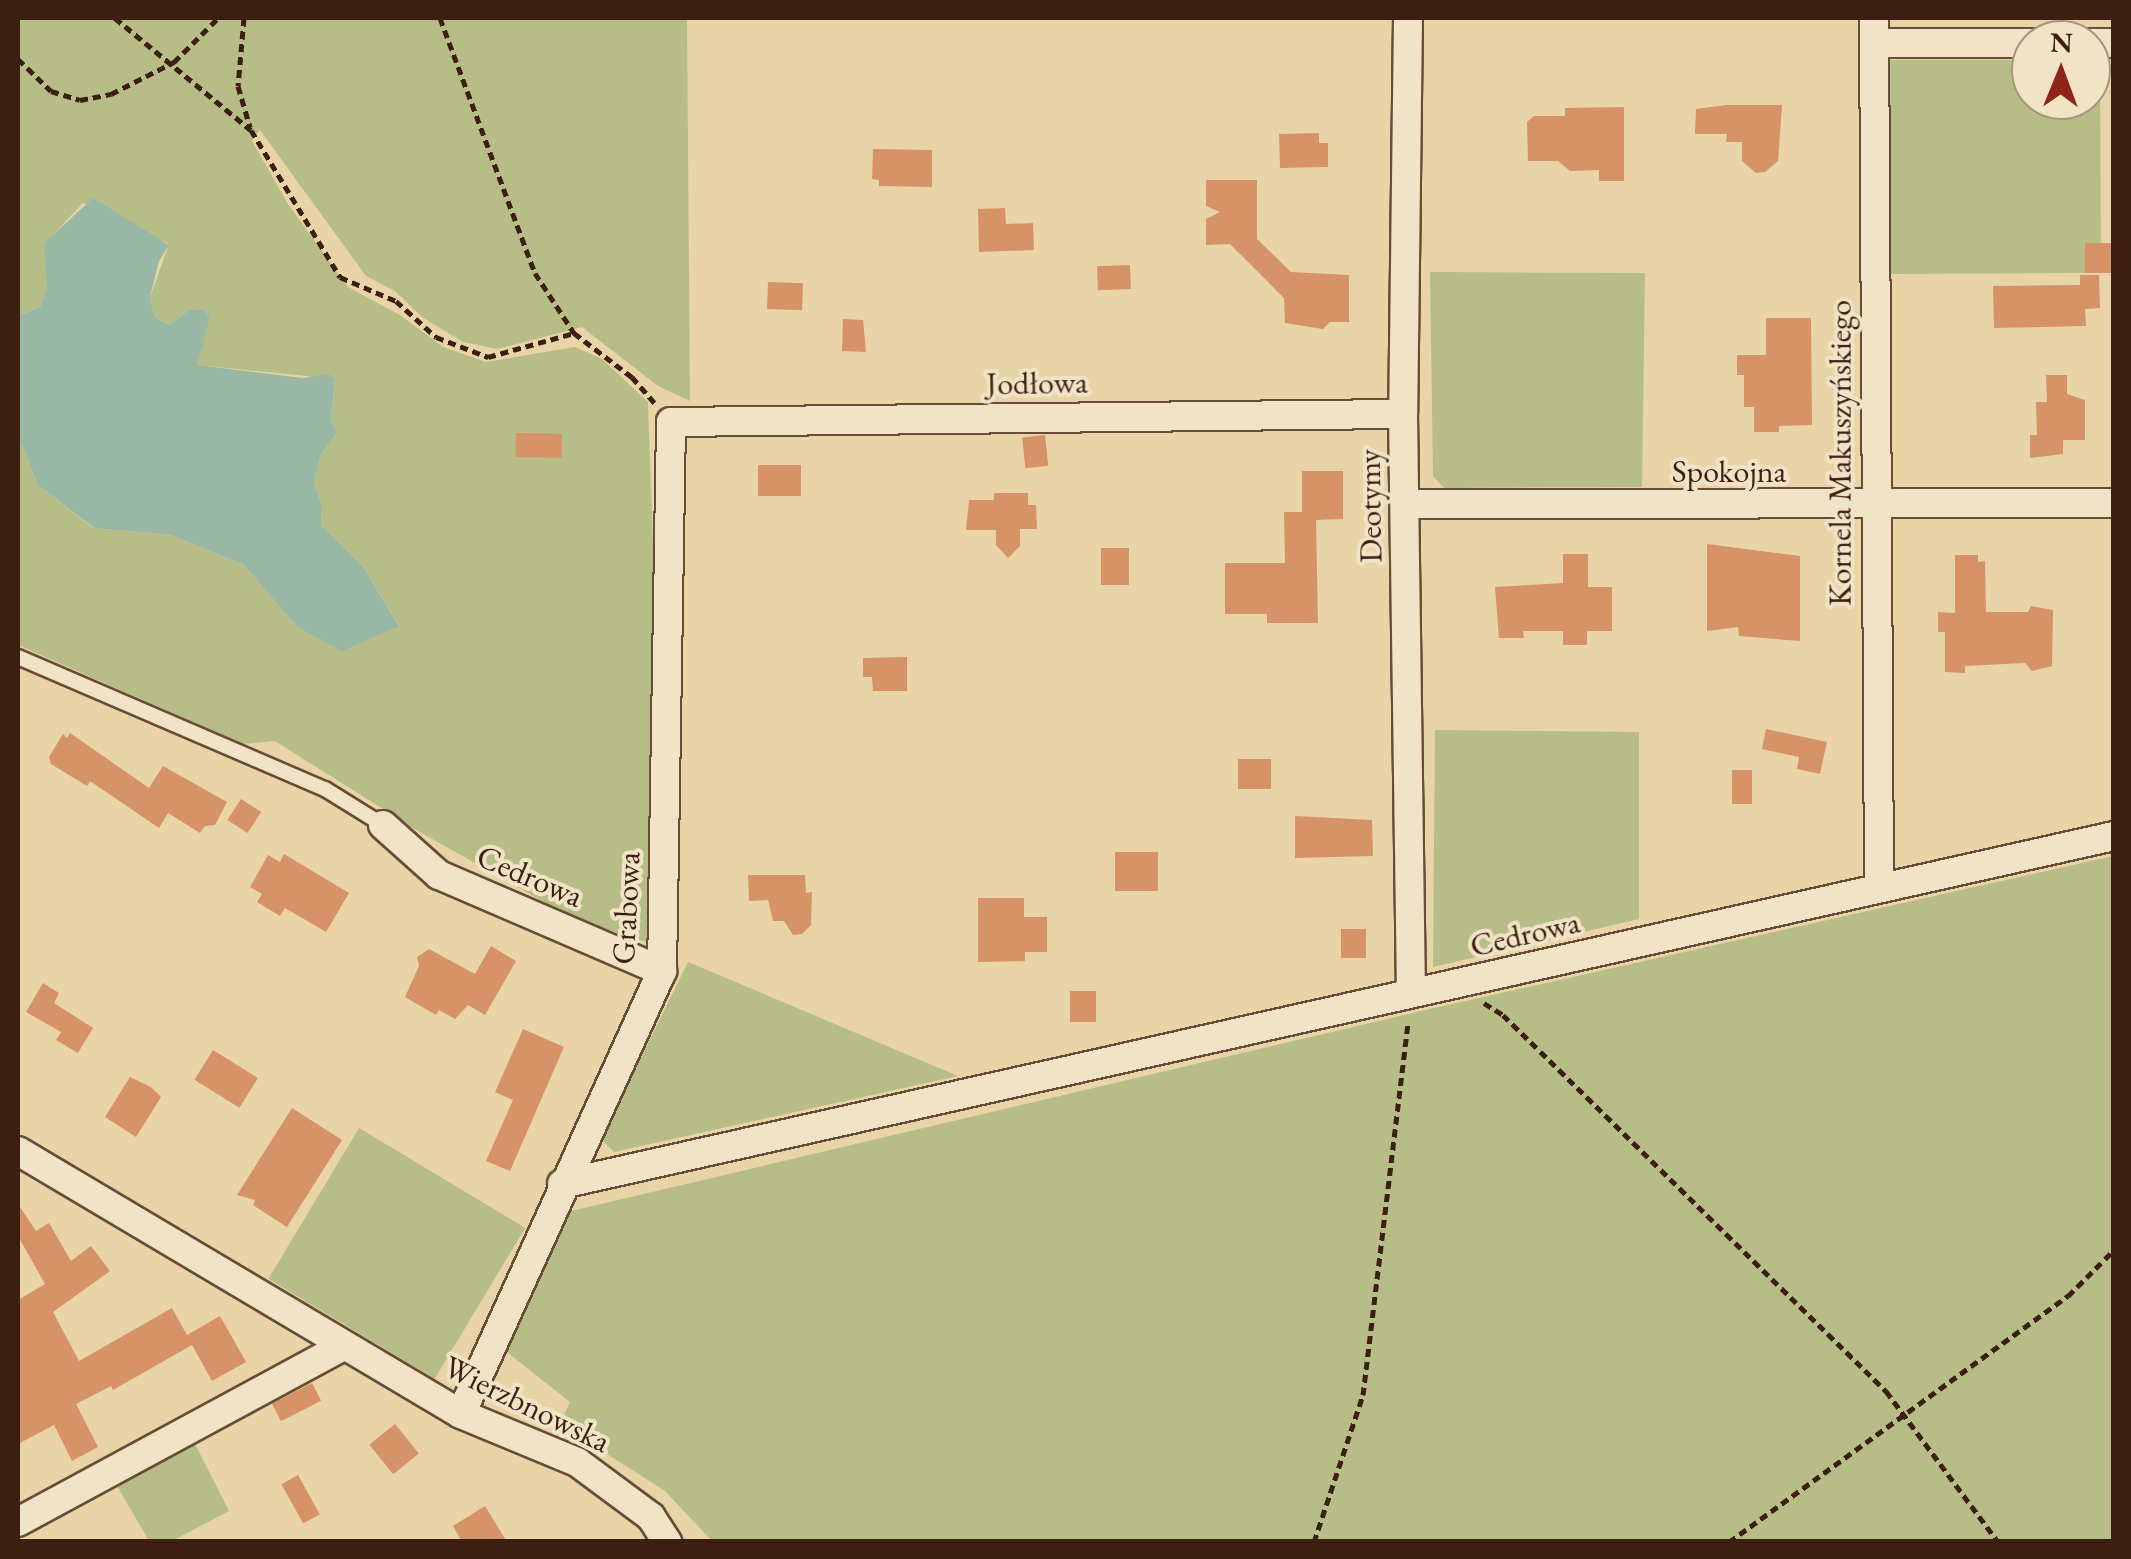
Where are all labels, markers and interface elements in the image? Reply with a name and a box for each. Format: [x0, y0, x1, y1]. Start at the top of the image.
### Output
north arrow [2011, 20, 2111, 120]
text: N [2050, 24, 2073, 60]
street label: Kornela Makuszyńskiego [1821, 300, 1859, 606]
street label: Jodłowa [986, 363, 1088, 403]
street label: Deotymy [1350, 449, 1390, 563]
street label: Spokojna [1672, 452, 1786, 490]
street label: Cedrowa [471, 837, 589, 915]
street label: Grabowa [604, 851, 648, 965]
street label: Cedrowa [1466, 903, 1584, 965]
street label: Wierzbnowska [437, 1347, 617, 1461]

